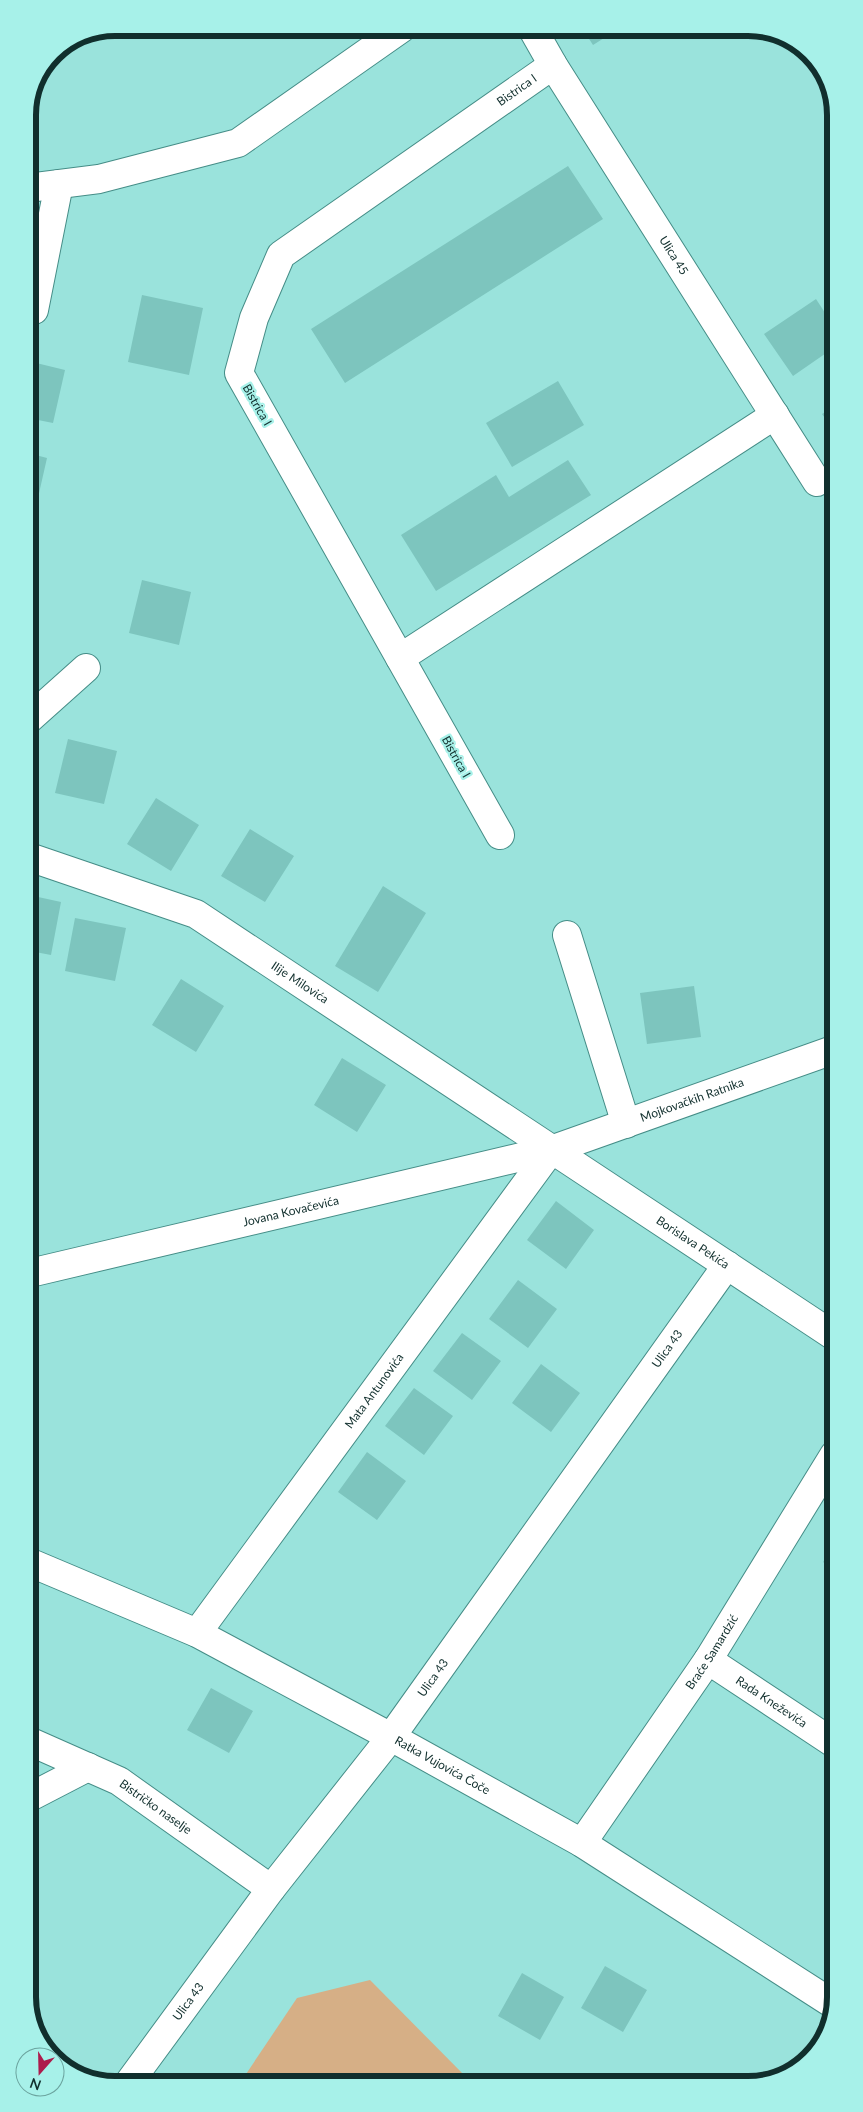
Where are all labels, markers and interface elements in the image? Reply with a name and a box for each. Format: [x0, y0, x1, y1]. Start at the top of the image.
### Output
street label: Bistrica I [494, 71, 540, 109]
street label: Ulica 45 [656, 233, 692, 277]
street label: Bistrica I [240, 381, 275, 428]
street label: Bistrica I [439, 733, 474, 780]
street label: Ilije Milovića [269, 958, 332, 1007]
street label: Mojkovačkih Ratnika [638, 1074, 746, 1125]
street label: Jovana Kovačevića [241, 1192, 340, 1230]
street label: Borislava Pekića [654, 1213, 732, 1272]
street label: Ulica 43 [648, 1327, 686, 1370]
street label: Mata Antunovića [341, 1350, 407, 1431]
street label: Braće Samardzić [682, 1611, 741, 1692]
street label: Ulica 43 [414, 1656, 451, 1700]
street label: Rada Kneževića [733, 1672, 810, 1731]
street label: Ratka Vujovića Čoče [392, 1733, 493, 1797]
street label: Bistričko naselje [117, 1776, 195, 1837]
street label: Ulica 43 [169, 1980, 207, 2023]
north arrow [15, 2047, 65, 2097]
text: N [27, 2075, 43, 2095]

